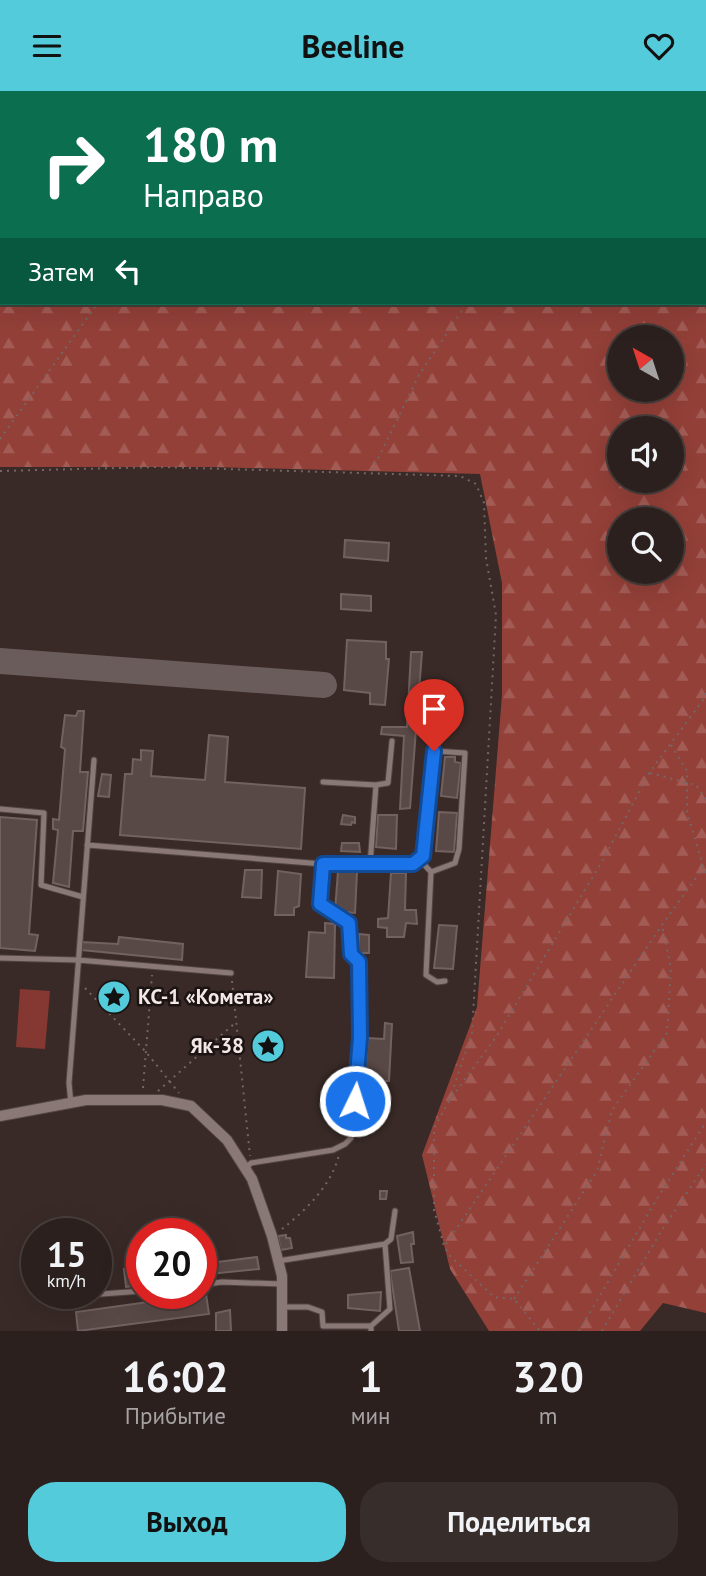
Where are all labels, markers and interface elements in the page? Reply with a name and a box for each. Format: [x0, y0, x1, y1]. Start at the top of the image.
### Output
text: Beeline [302, 25, 404, 67]
icon: menu [28, 27, 66, 65]
icon: heart [640, 27, 678, 65]
text: 180 m [143, 112, 278, 176]
icon: right [28, 119, 119, 210]
text: Направо [143, 174, 264, 216]
icon: left [109, 252, 147, 290]
text: Затем [28, 255, 95, 288]
north arrow [607, 325, 684, 403]
map controls [607, 325, 684, 584]
button: sound [607, 416, 684, 493]
button: search [607, 507, 684, 584]
pin [404, 679, 464, 751]
icon: arrive [415, 690, 453, 728]
place icon: КС-1 «Комета» [95, 978, 133, 1016]
place label: КС-1 «Комета» [138, 983, 274, 1010]
place icon: Як-38 [249, 1027, 287, 1065]
place label: Як-38 [190, 1032, 244, 1059]
position arrow [318, 1064, 392, 1138]
speed limit sign: 20 [126, 1218, 217, 1309]
text: 15 [47, 1231, 86, 1277]
text: km/h [47, 1269, 86, 1292]
text: 16:02 [122, 1349, 229, 1404]
text: 1 [359, 1349, 382, 1404]
text: 320 [512, 1349, 584, 1404]
text: Прибытие [125, 1401, 226, 1430]
text: мин [351, 1401, 390, 1430]
text: m [539, 1401, 558, 1430]
button: Выход [28, 1482, 346, 1562]
button: Поделиться [360, 1482, 678, 1562]

